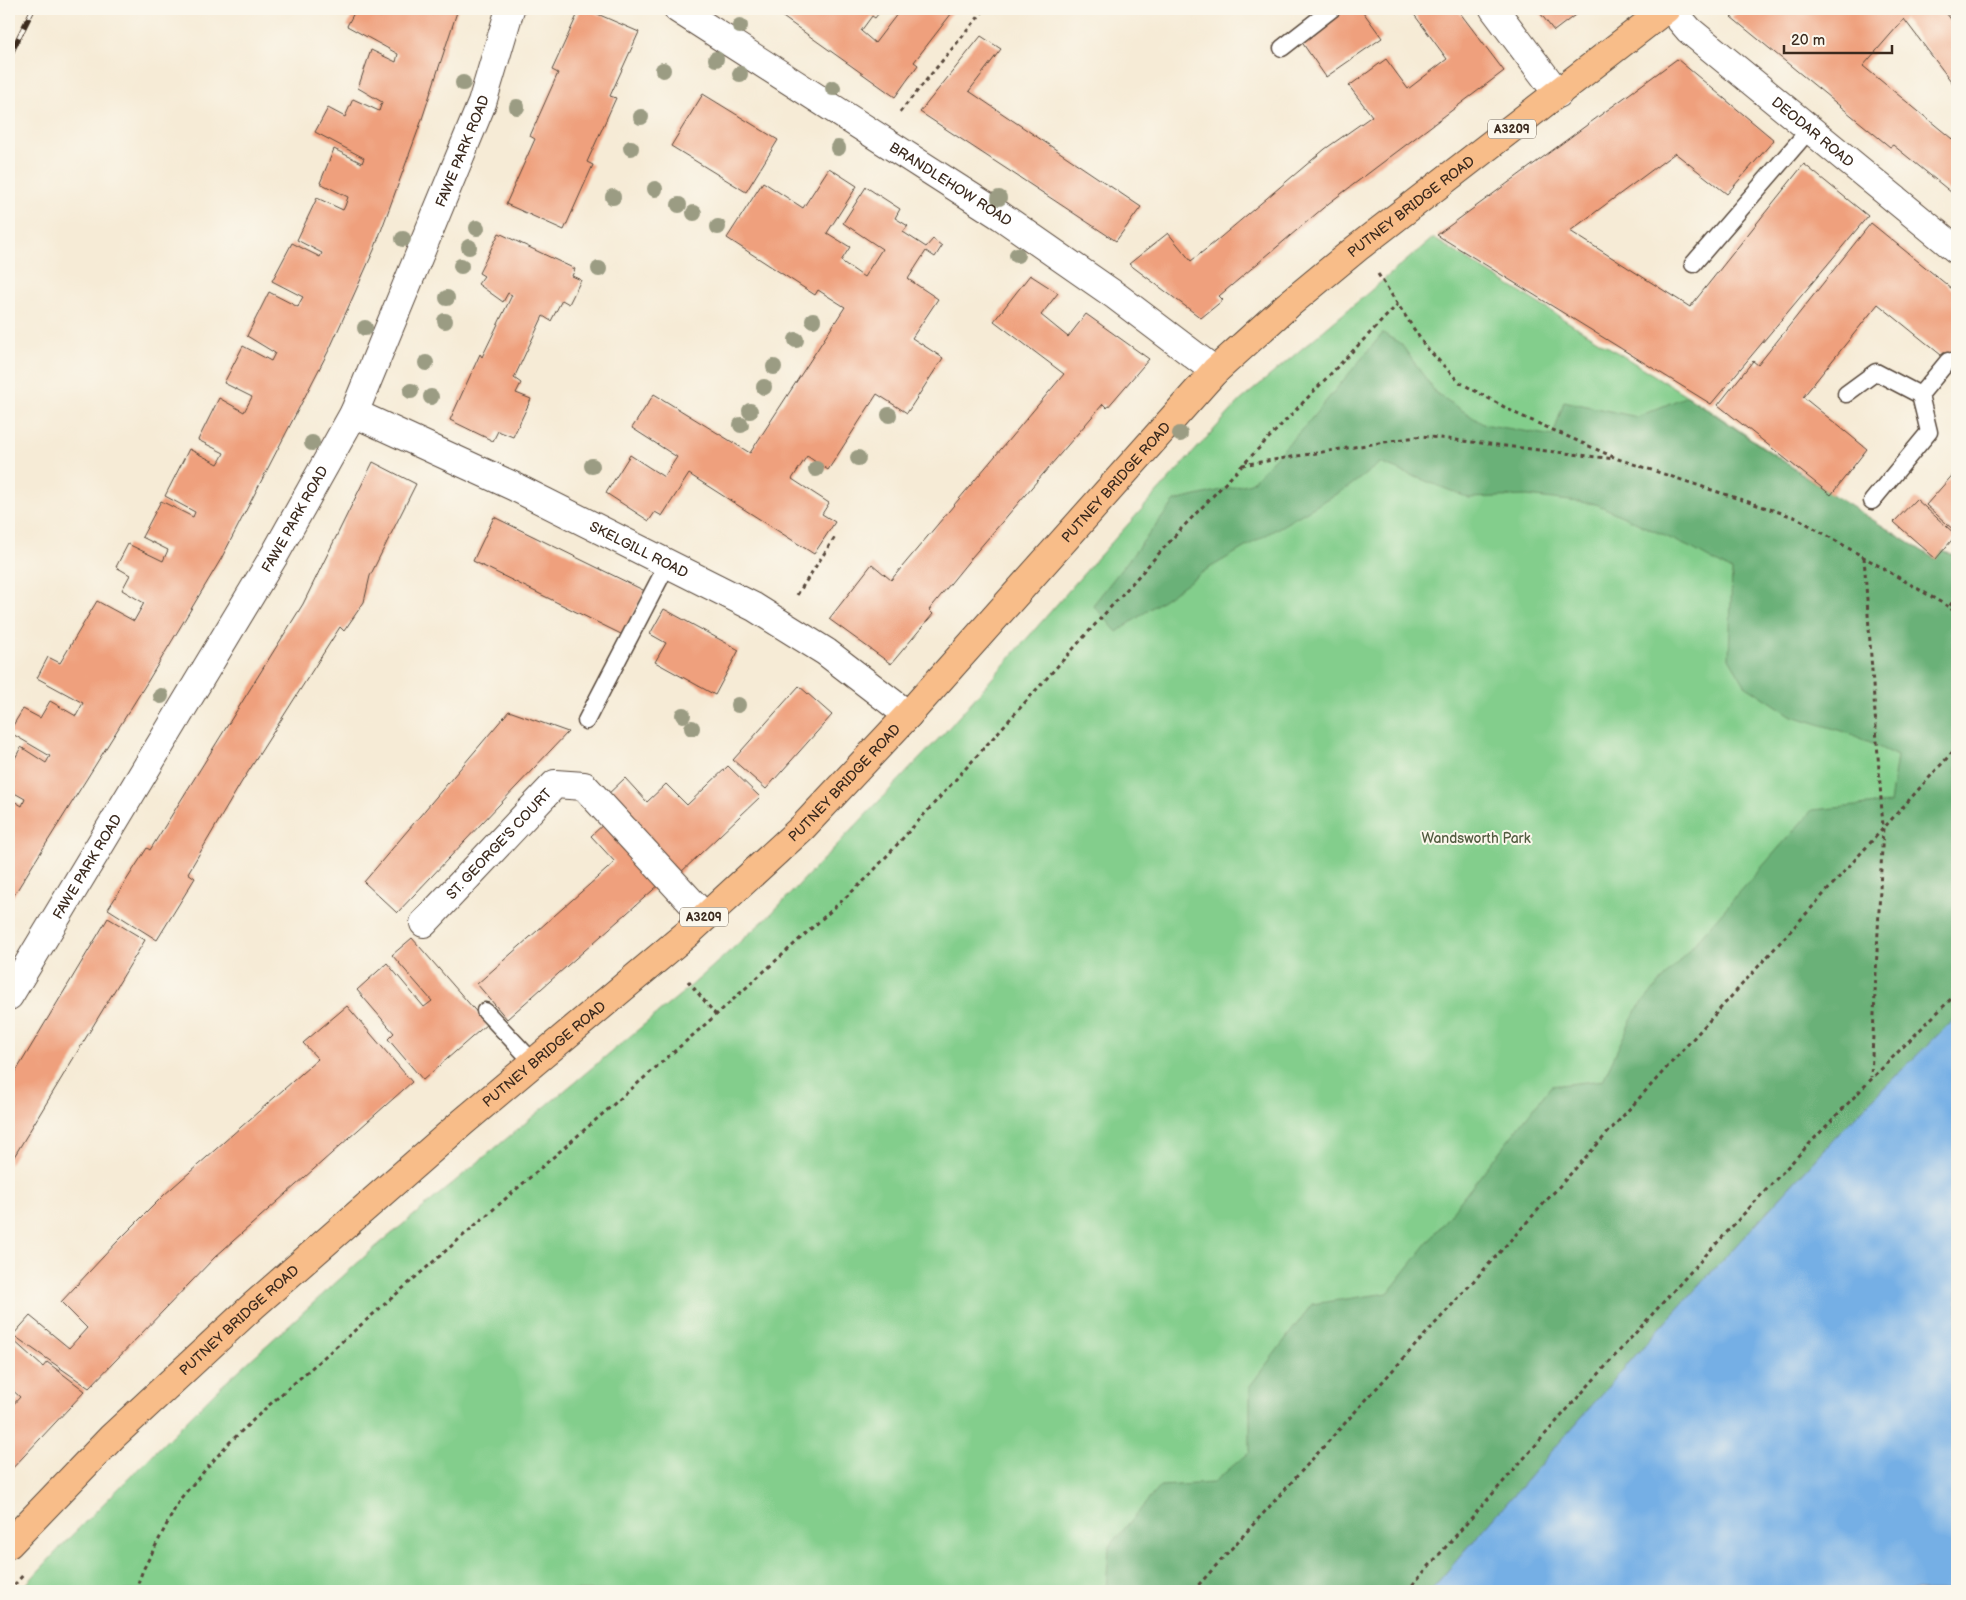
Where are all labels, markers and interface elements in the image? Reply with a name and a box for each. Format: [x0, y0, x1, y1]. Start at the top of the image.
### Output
scale bar [1784, 22, 1891, 54]
text: 20 m [1791, 31, 1825, 50]
street label: FAWE PARK ROAD [432, 93, 492, 209]
street label: DEODAR ROAD [1768, 93, 1857, 170]
road number: A3209 [1488, 120, 1536, 138]
street label: BRANDLEHOW ROAD [886, 138, 1015, 230]
street label: PUTNEY BRIDGE ROAD [1344, 152, 1478, 261]
street label: PUTNEY BRIDGE ROAD [1058, 418, 1174, 546]
street label: FAWE PARK ROAD [258, 463, 331, 575]
street label: SKELGILL ROAD [587, 517, 691, 581]
street label: PUTNEY BRIDGE ROAD [785, 720, 904, 845]
street label: ST. GEORGE'S COURT [442, 784, 555, 903]
street label: FAWE PARK ROAD [49, 811, 125, 922]
park label: Wandsworth Park [1421, 830, 1531, 847]
road number: A3209 [680, 908, 728, 926]
street label: PUTNEY BRIDGE ROAD [479, 997, 609, 1111]
street label: PUTNEY BRIDGE ROAD [176, 1261, 302, 1379]

